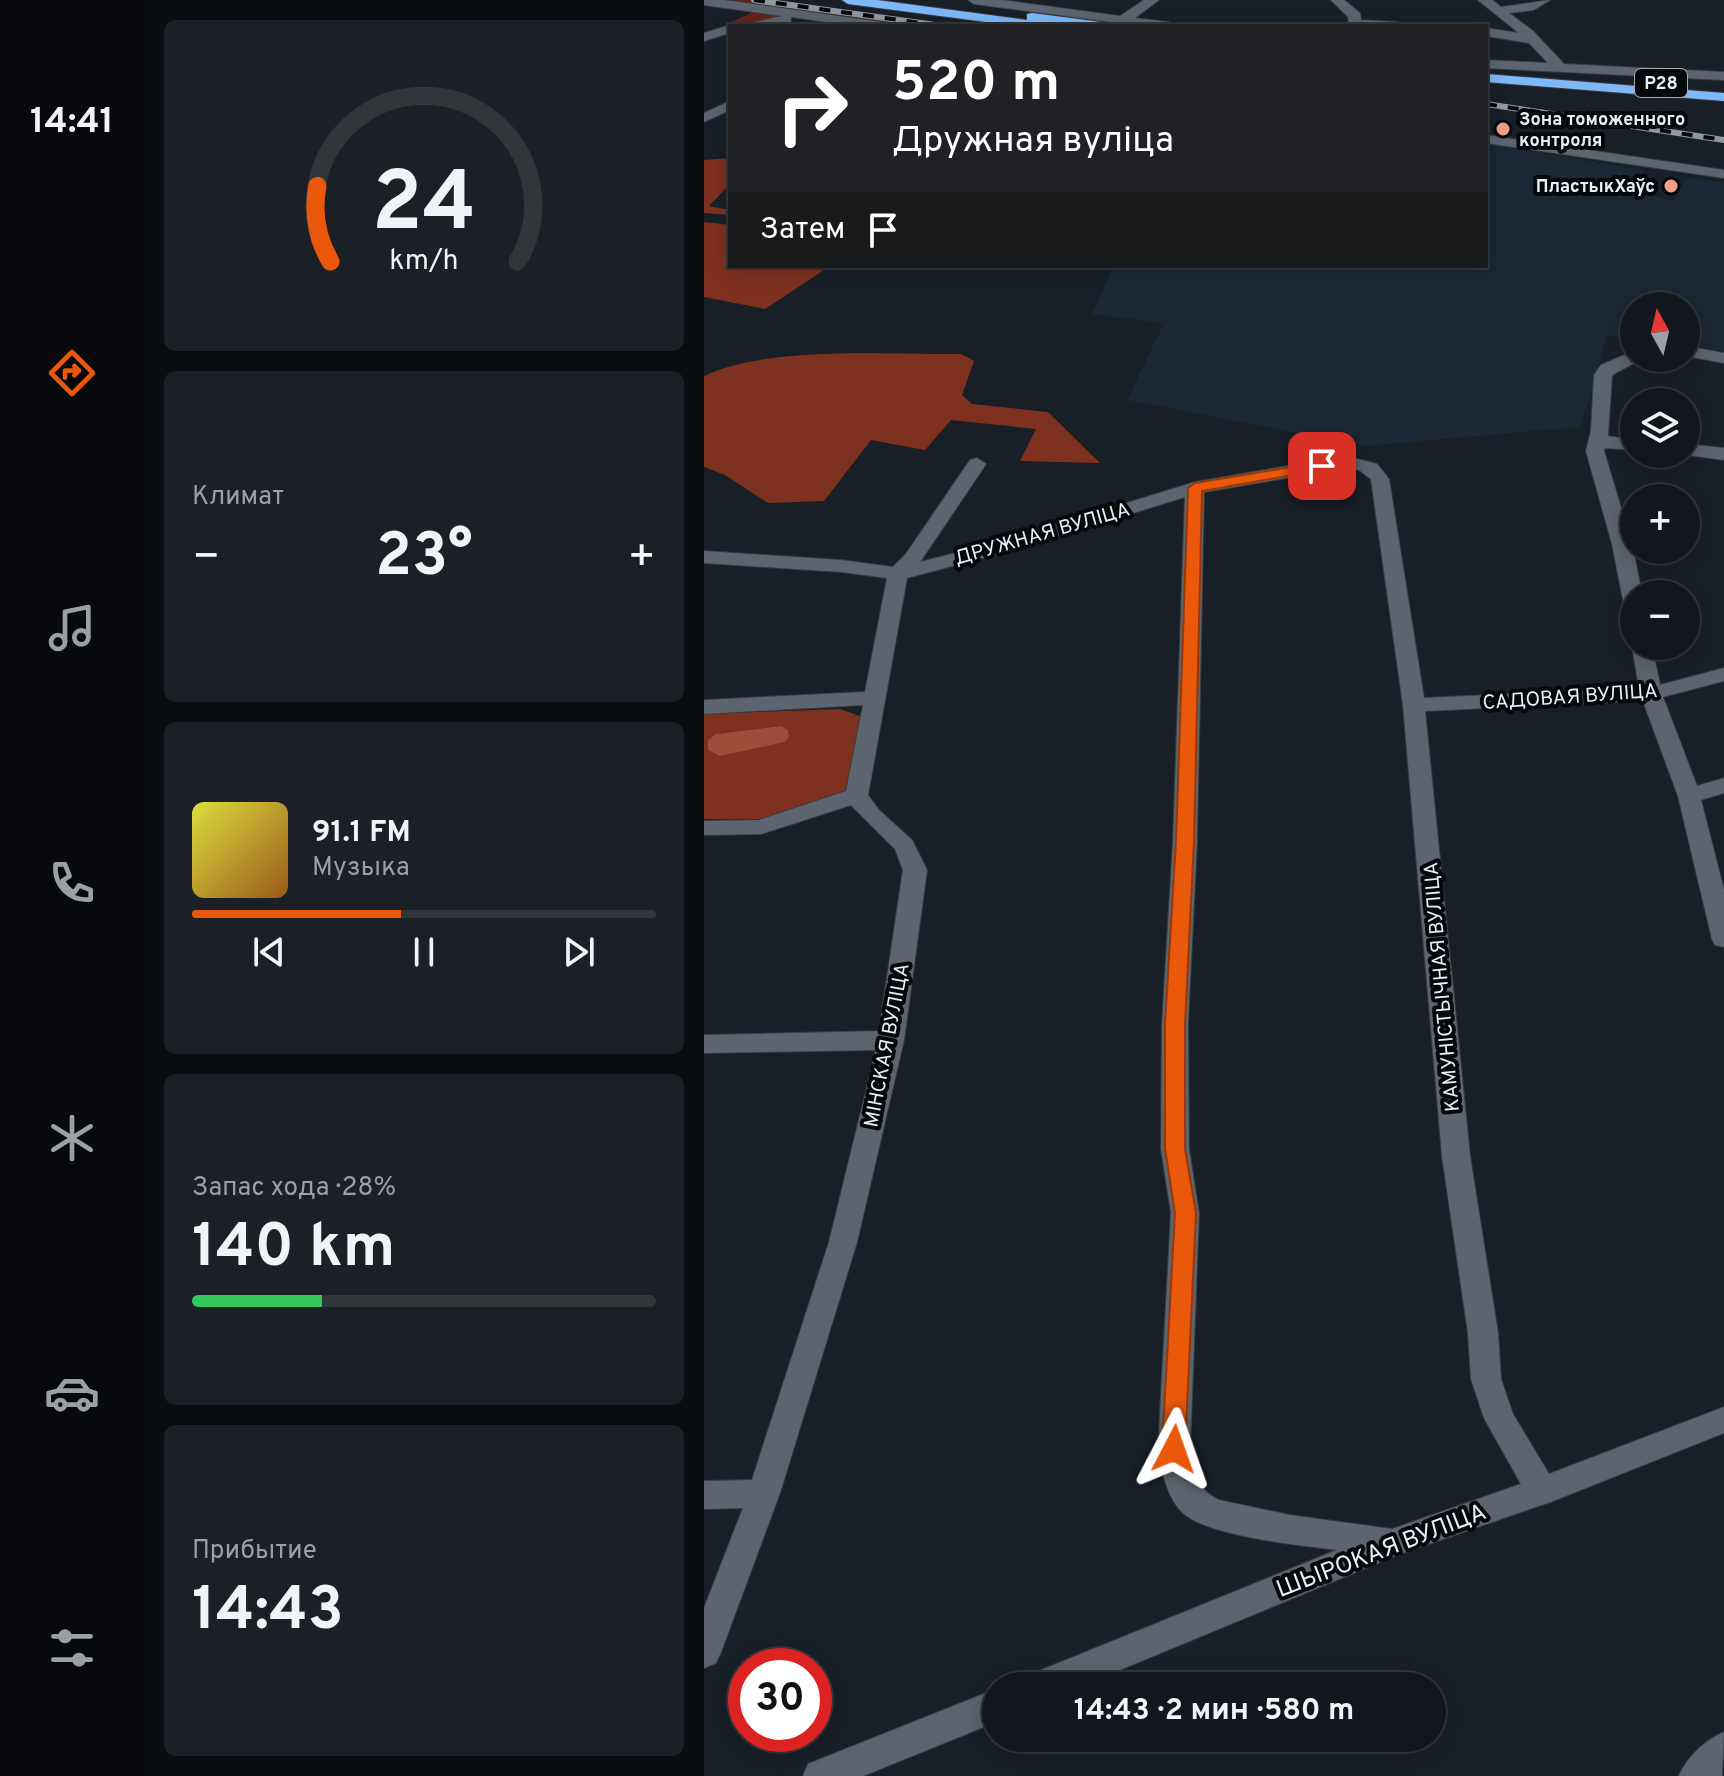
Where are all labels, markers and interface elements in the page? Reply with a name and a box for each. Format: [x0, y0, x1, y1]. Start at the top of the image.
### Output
text: 520 m [892, 50, 1060, 120]
icon: right [760, 56, 864, 160]
road number: Р28 [1635, 69, 1687, 97]
text: 14:41 [30, 100, 114, 146]
place label: Зона томоженного контроля [1519, 109, 1685, 153]
text: Дружная вуліца [892, 119, 1174, 165]
marker: Зона томоженного контроля [1494, 120, 1512, 138]
text: 24 [372, 154, 476, 259]
place label: ПластыкХаўс [1536, 176, 1655, 199]
marker: ПластыкХаўс [1662, 177, 1680, 195]
icon: arrive [861, 208, 905, 252]
text: Затем [760, 212, 845, 249]
text: km/h [389, 244, 459, 280]
north arrow [1620, 292, 1700, 372]
map controls [1620, 292, 1700, 660]
icon: directions [44, 345, 100, 401]
button: layers [1620, 388, 1700, 468]
pin [1288, 432, 1356, 500]
icon: arrive [1300, 444, 1344, 488]
text: Климат [192, 481, 284, 514]
button: + [1620, 484, 1700, 564]
street label: ДРУЖНАЯ ВУЛІЦА [952, 497, 1133, 572]
text: 23° [375, 521, 473, 597]
text: − [192, 531, 220, 587]
text: + [628, 531, 656, 587]
button: − [1620, 580, 1700, 660]
icon: music [44, 600, 100, 656]
street label: САДОВАЯ ВУЛІЦА [1482, 679, 1659, 717]
text: 91.1 FM [312, 815, 411, 852]
text: Музыка [312, 852, 410, 885]
icon: phone [44, 855, 100, 911]
street label: КАМУНІСТЫЧНАЯ ВУЛІЦА [1419, 861, 1467, 1113]
icon: previous [247, 930, 291, 974]
icon: pause [402, 930, 446, 974]
icon: next [557, 930, 601, 974]
street label: МІНСКАЯ ВУЛІЦА [859, 961, 917, 1130]
icon: climate [44, 1110, 100, 1166]
text: Запас хода · 28% [192, 1172, 396, 1205]
text: 140 km [192, 1212, 395, 1288]
icon: car [44, 1365, 100, 1421]
position arrow [1132, 1407, 1216, 1491]
street label: ШЫРОКАЯ ВУЛІЦА [1273, 1498, 1491, 1606]
text: Прибытие [192, 1535, 317, 1568]
text: 14:43 [192, 1575, 344, 1651]
icon: filters [44, 1620, 100, 1676]
speed limit sign: 30 [728, 1648, 832, 1752]
text: 14:43 · 2 мин · 580 m [1074, 1693, 1354, 1730]

